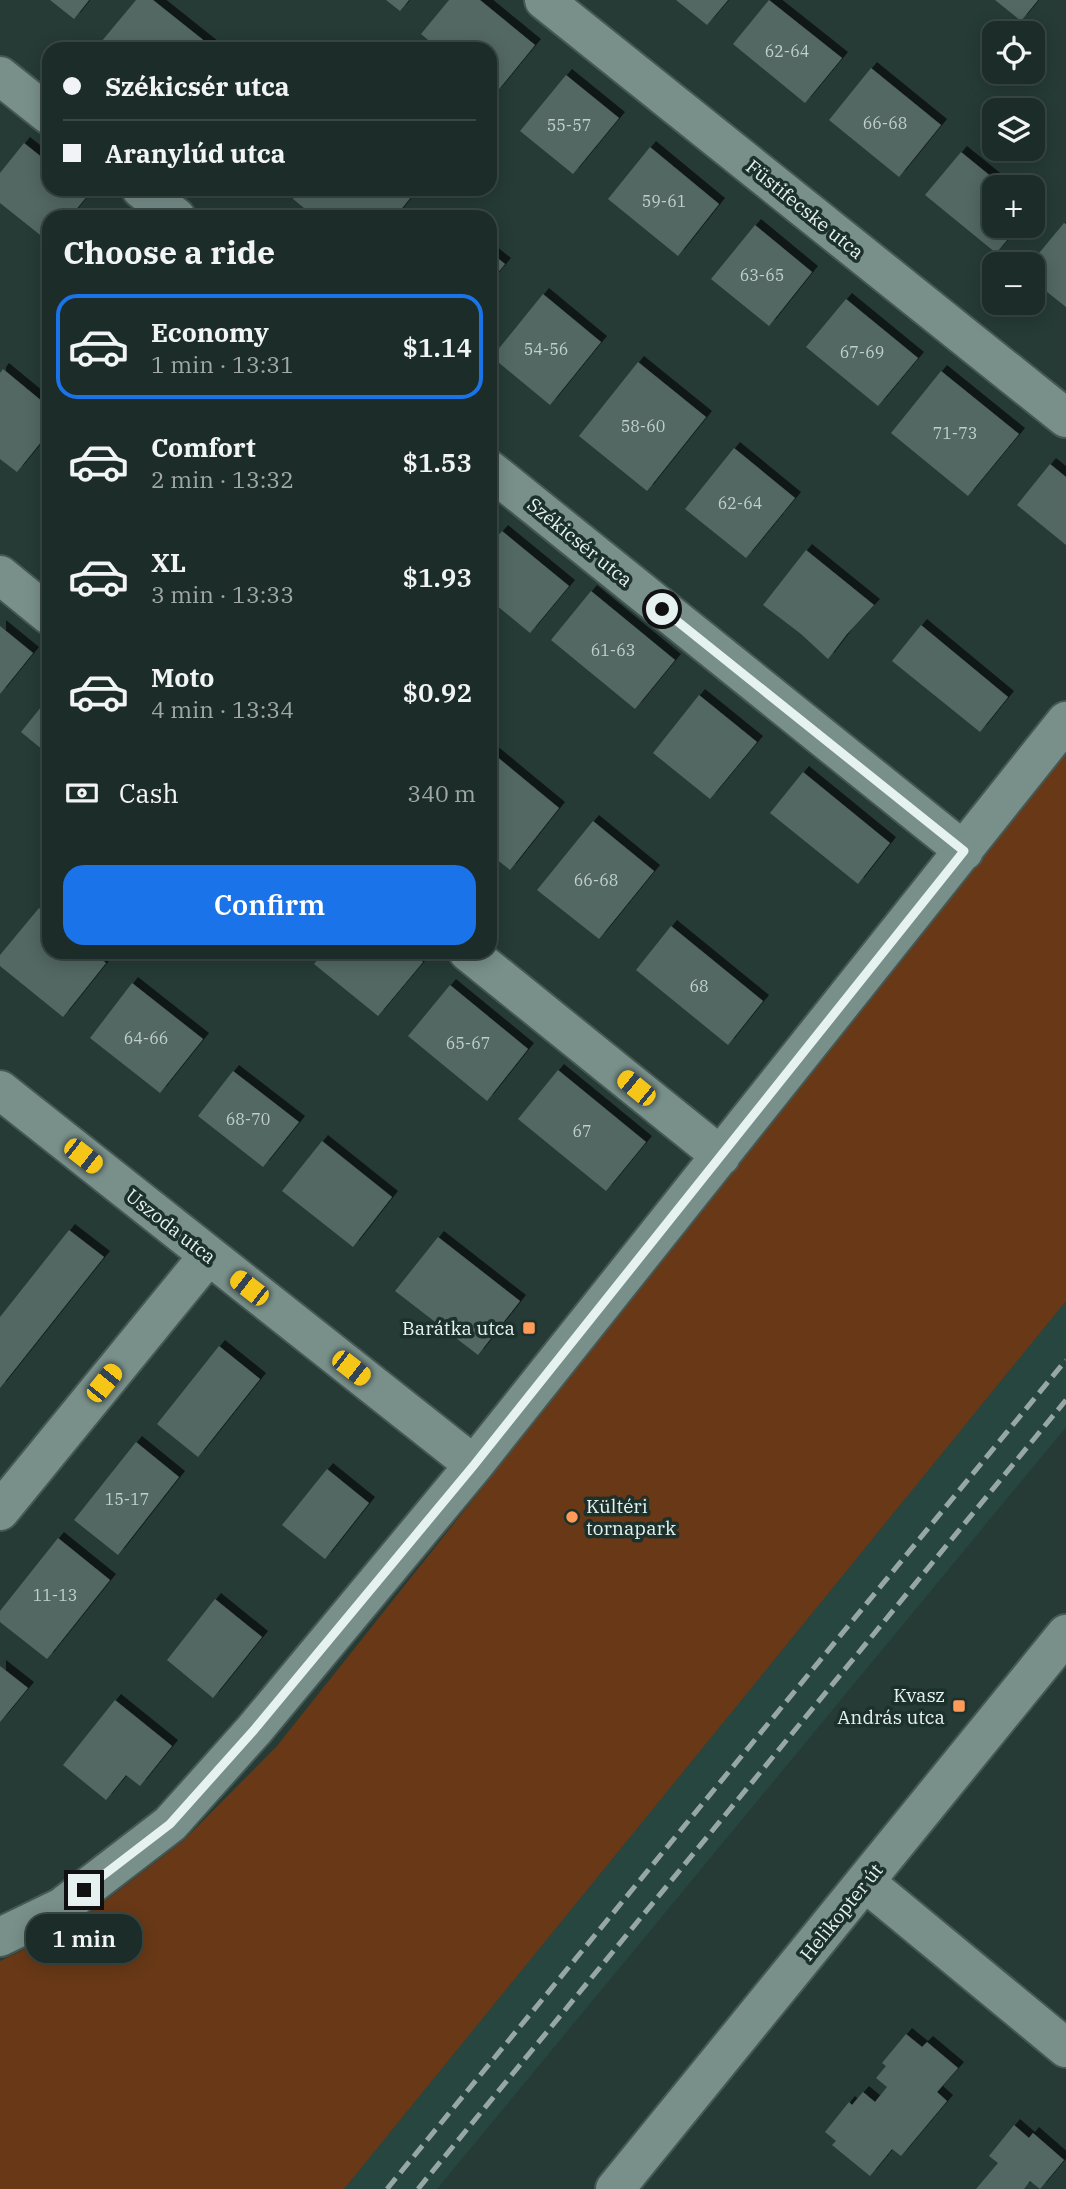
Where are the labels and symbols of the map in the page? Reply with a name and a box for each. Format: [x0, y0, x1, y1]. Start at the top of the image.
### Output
house number: 62-64 [765, 41, 809, 61]
house number: 66-68 [863, 113, 907, 133]
house number: 55-57 [547, 115, 591, 135]
street label: Füstifecske utca [741, 154, 869, 264]
house number: 59-61 [642, 191, 686, 211]
house number: 63-65 [740, 265, 784, 285]
house number: 54-56 [524, 339, 568, 359]
house number: 67-69 [840, 342, 884, 362]
house number: 58-60 [621, 416, 665, 436]
house number: 71-73 [933, 423, 977, 443]
street label: Székicsér utca [523, 492, 637, 592]
house number: 62-64 [718, 493, 762, 513]
route start [646, 593, 678, 625]
house number: 61-63 [591, 640, 635, 660]
house number: 66-68 [574, 870, 618, 890]
house number: 68 [689, 976, 709, 996]
house number: 64-66 [124, 1028, 168, 1048]
house number: 65-67 [446, 1033, 490, 1053]
car [614, 1067, 659, 1109]
house number: 68-70 [226, 1109, 270, 1129]
house number: 67 [572, 1121, 592, 1141]
car [60, 1135, 107, 1177]
street label: Uszoda utca [121, 1183, 221, 1269]
car [226, 1267, 273, 1309]
place label: Barátka utca [402, 1316, 515, 1340]
marker: Barátka utca [521, 1320, 537, 1336]
car [328, 1347, 375, 1389]
car [83, 1360, 126, 1406]
house number: 15-17 [105, 1489, 149, 1509]
place label: Kültéri tornapark [586, 1494, 676, 1540]
marker: Kültéri tornapark [564, 1509, 580, 1525]
house number: 11-13 [33, 1585, 77, 1605]
place label: Kvasz András utca [837, 1683, 945, 1729]
marker: Kvasz András utca [951, 1698, 967, 1714]
street label: Helikopter út [794, 1858, 888, 1965]
route end [68, 1874, 100, 1906]
callout: 1 min [26, 1914, 142, 1964]

